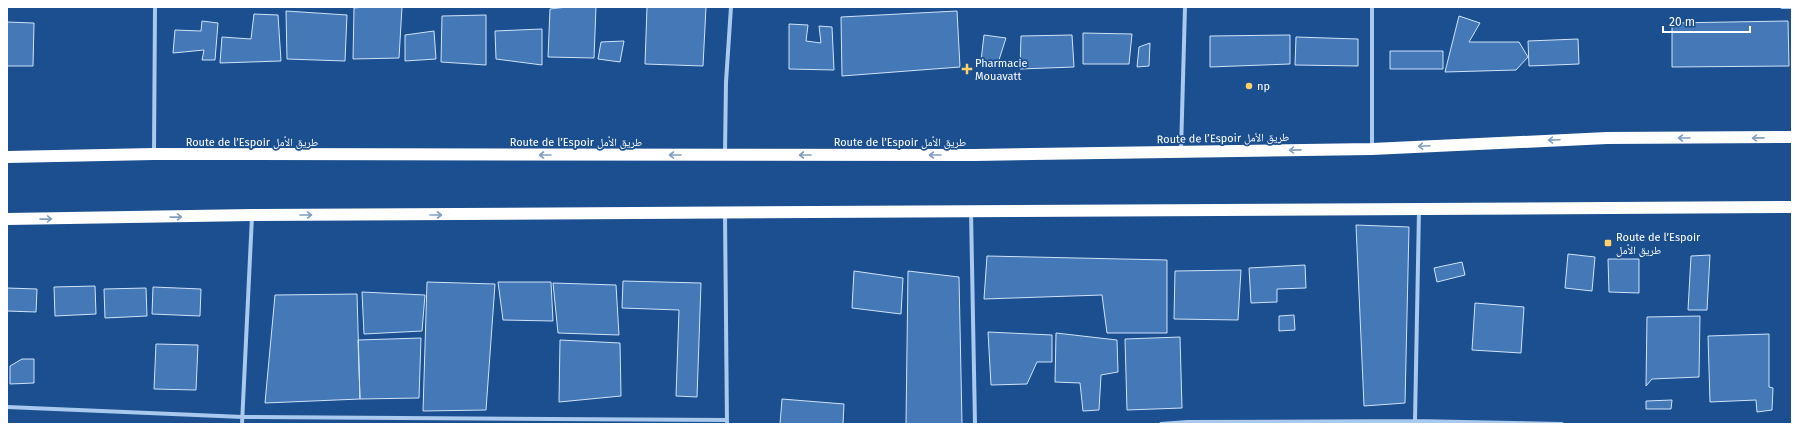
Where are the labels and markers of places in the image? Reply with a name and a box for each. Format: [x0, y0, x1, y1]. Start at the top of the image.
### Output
place label: Pharmacie Mouavatt [975, 57, 1028, 83]
marker: Pharmacie Mouavatt [962, 64, 972, 74]
place label: np [1257, 80, 1270, 93]
marker: np [1244, 81, 1254, 91]
place label: Route de l’Espoir طريق الأمل [1616, 231, 1701, 257]
marker: Route de l’Espoir طريق الأمل [1603, 238, 1613, 248]

